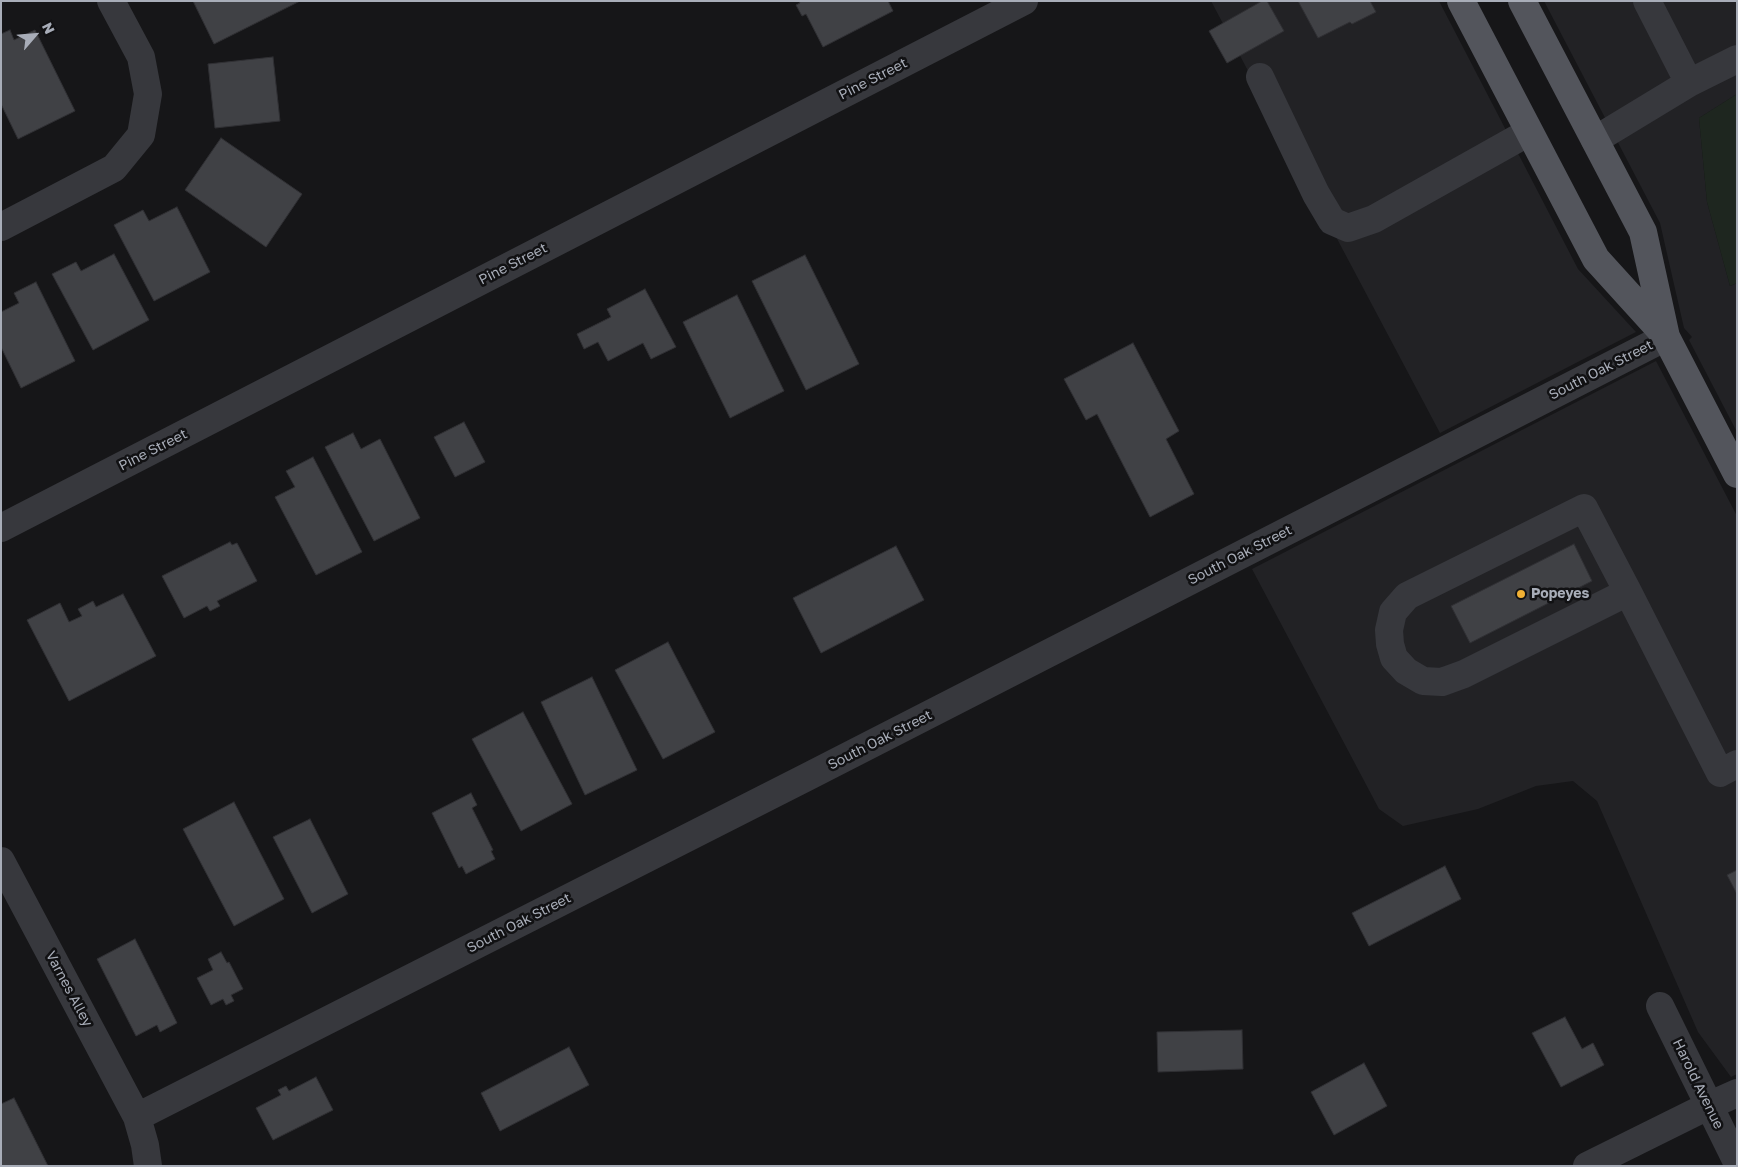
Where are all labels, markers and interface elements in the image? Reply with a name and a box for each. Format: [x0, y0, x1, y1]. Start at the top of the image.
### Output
north arrow [10, 10, 60, 60]
text: N [39, 19, 59, 37]
street label: Pine Street [836, 55, 910, 103]
street label: Pine Street [476, 240, 550, 288]
street label: South Oak Street [1546, 336, 1656, 404]
street label: Pine Street [116, 426, 190, 474]
street label: South Oak Street [1185, 521, 1295, 589]
place label: Popeyes [1531, 586, 1589, 602]
marker: Popeyes [1515, 588, 1527, 600]
street label: South Oak Street [825, 706, 935, 774]
street label: South Oak Street [464, 889, 574, 957]
street label: Varnes Alley [42, 948, 96, 1030]
street label: Harold Avenue [1669, 1036, 1727, 1132]

